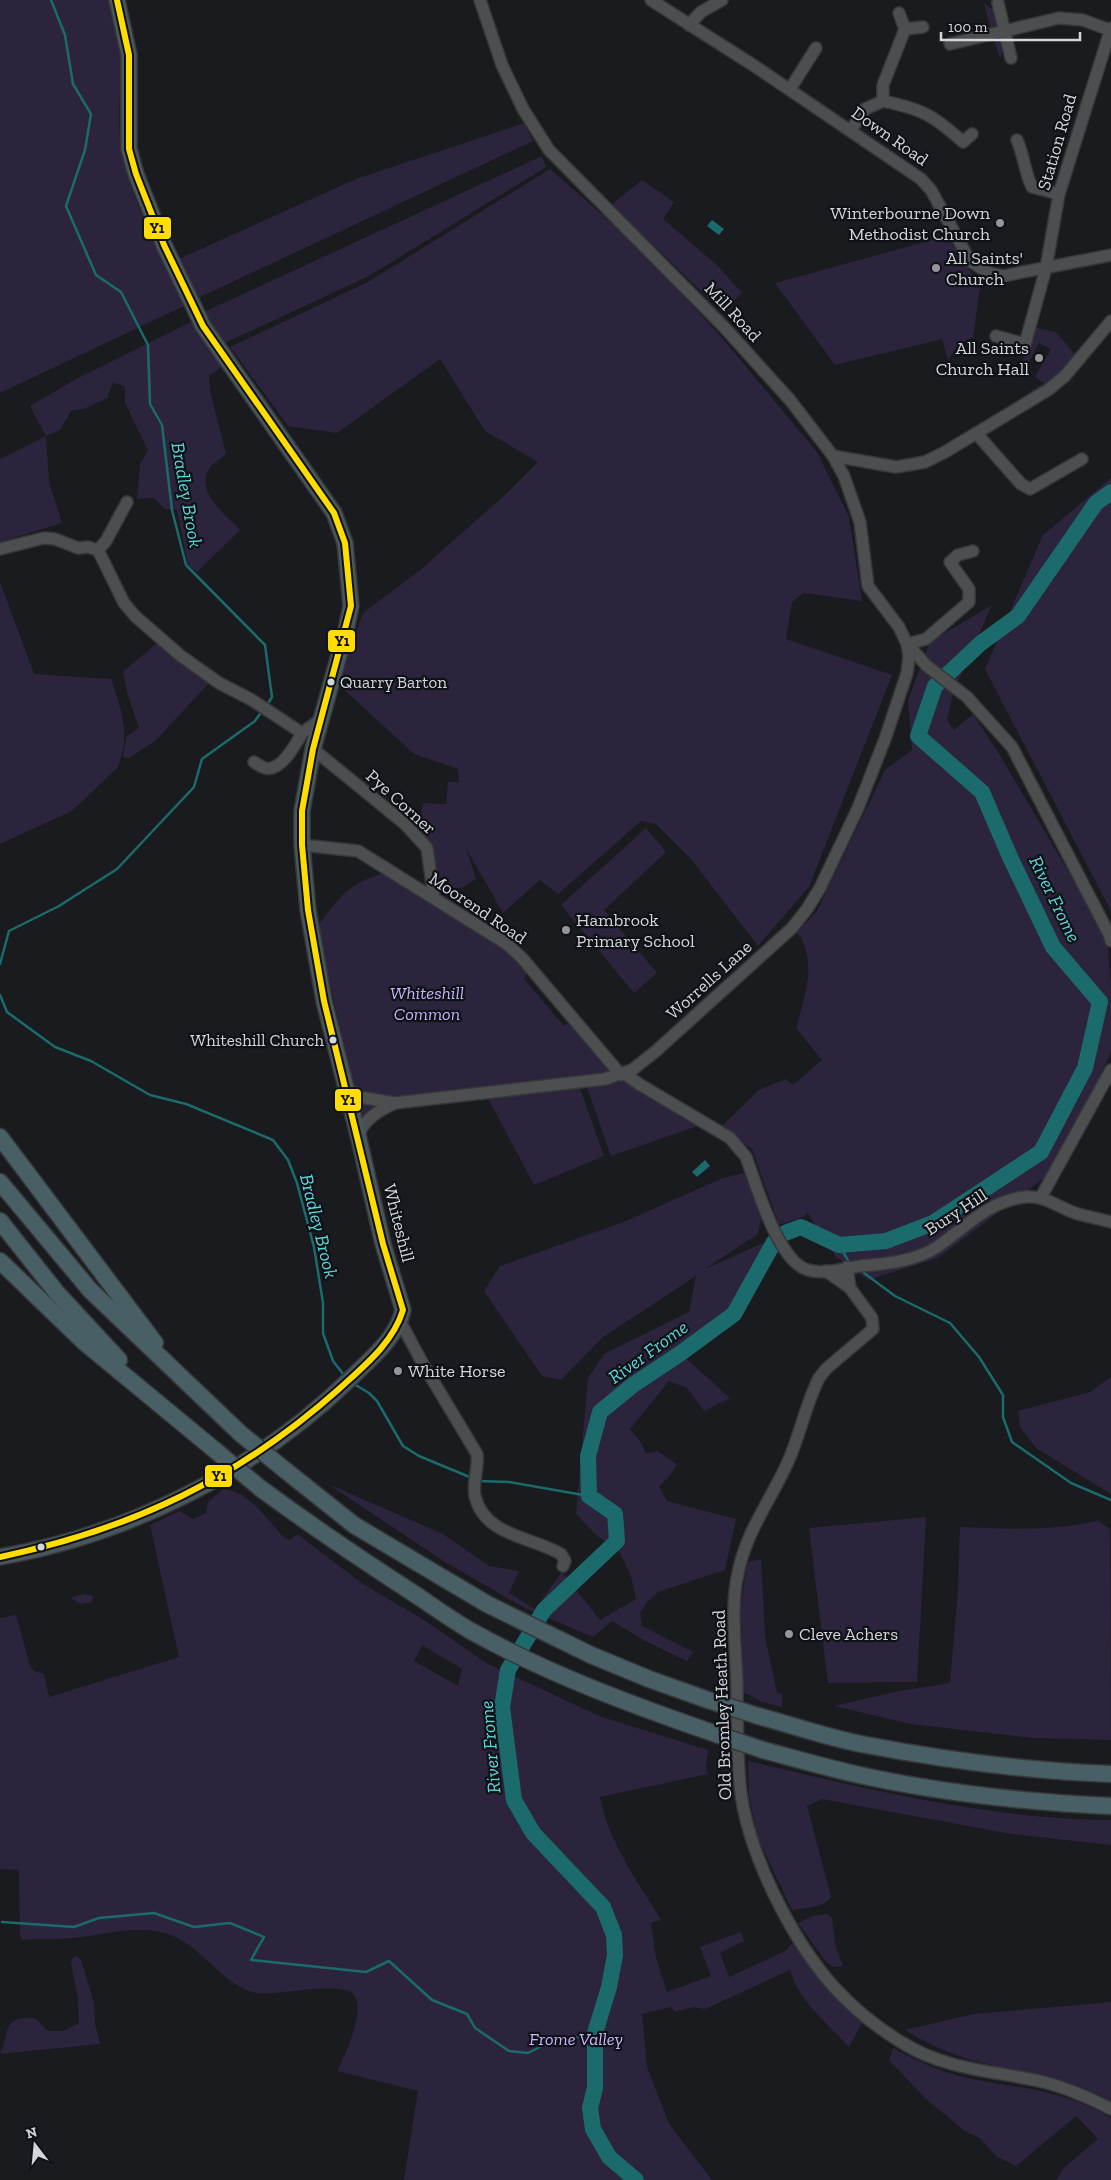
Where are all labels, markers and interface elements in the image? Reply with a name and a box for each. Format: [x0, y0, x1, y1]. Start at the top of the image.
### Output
scale bar [941, 10, 1080, 42]
text: 100 m [948, 18, 987, 36]
street label: Station Road [1033, 91, 1081, 193]
street label: Down Road [847, 102, 933, 170]
place label: Winterbourne Down Methodist Church [830, 202, 991, 245]
line badge: Y1 [143, 216, 172, 240]
marker: Winterbourne Down Methodist Church [994, 217, 1006, 229]
text: Y1 [150, 220, 165, 237]
place label: All Saints' Church [946, 247, 1023, 290]
marker: All Saints' Church [930, 262, 942, 274]
street label: Mill Road [700, 278, 766, 346]
place label: All Saints Church Hall [936, 337, 1029, 380]
marker: All Saints Church Hall [1033, 352, 1045, 364]
water label: Bradley Brook [166, 440, 208, 550]
line badge: Y1 [327, 629, 356, 653]
text: Y1 [335, 633, 350, 650]
place label: Quarry Barton [340, 672, 447, 692]
marker: Quarry Barton [326, 677, 336, 687]
street label: Pye Corner [361, 765, 441, 839]
water label: River Frome [1024, 852, 1086, 946]
street label: Moorend Road [425, 867, 531, 949]
place label: Hambrook Primary School [576, 909, 695, 952]
marker: Hambrook Primary School [560, 924, 572, 936]
street label: Worrells Lane [662, 936, 756, 1024]
park label: Whiteshill Common [390, 982, 464, 1025]
place label: Whiteshill Church [190, 1030, 324, 1050]
marker: Whiteshill Church [328, 1035, 338, 1045]
line badge: Y1 [334, 1088, 362, 1112]
text: Y1 [341, 1092, 356, 1109]
water label: Bradley Brook [295, 1171, 343, 1281]
street label: Whiteshill [379, 1182, 419, 1265]
street label: Bury Hill [921, 1184, 991, 1240]
water label: River Frome [604, 1315, 692, 1389]
place label: White Horse [408, 1360, 505, 1382]
marker: White Horse [392, 1365, 404, 1377]
line badge: Y1 [204, 1464, 233, 1488]
text: Y1 [212, 1468, 227, 1485]
unlabelled marker [36, 1542, 46, 1552]
street label: Old Bromley Heath Road [708, 1609, 736, 1800]
place label: Cleve Achers [799, 1623, 898, 1645]
marker: Cleve Achers [783, 1628, 795, 1640]
water label: River Frome [474, 1700, 506, 1794]
park label: Frome Valley [529, 2028, 623, 2050]
north arrow [10, 2120, 60, 2170]
text: N [24, 2123, 39, 2143]

